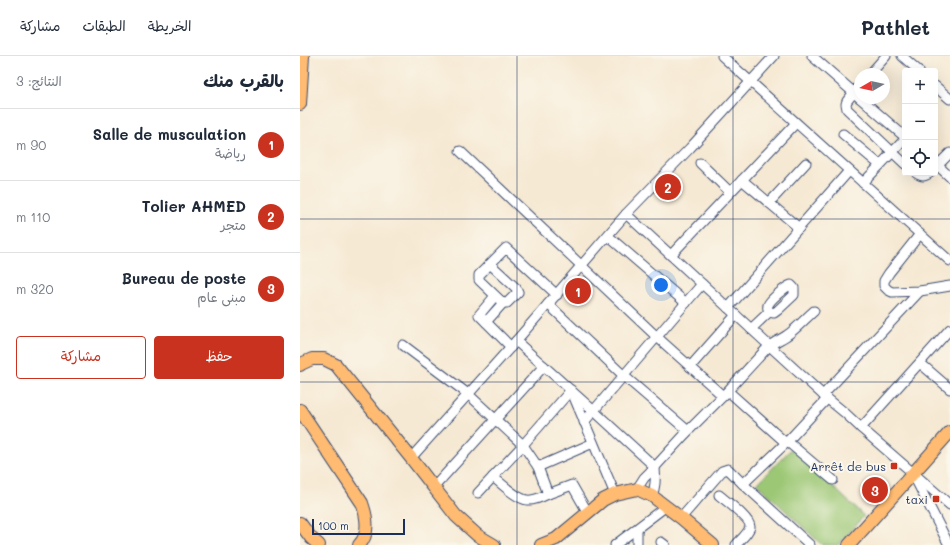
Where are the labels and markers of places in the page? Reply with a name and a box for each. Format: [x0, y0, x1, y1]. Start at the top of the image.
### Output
pin: 2 [655, 172, 681, 202]
pin: 1 [565, 276, 591, 306]
place label: Arrêt de bus [810, 458, 886, 474]
marker: Arrêt de bus [889, 461, 899, 471]
pin: 3 [862, 475, 888, 505]
place label: taxi [905, 491, 928, 507]
marker: taxi [931, 494, 941, 504]

